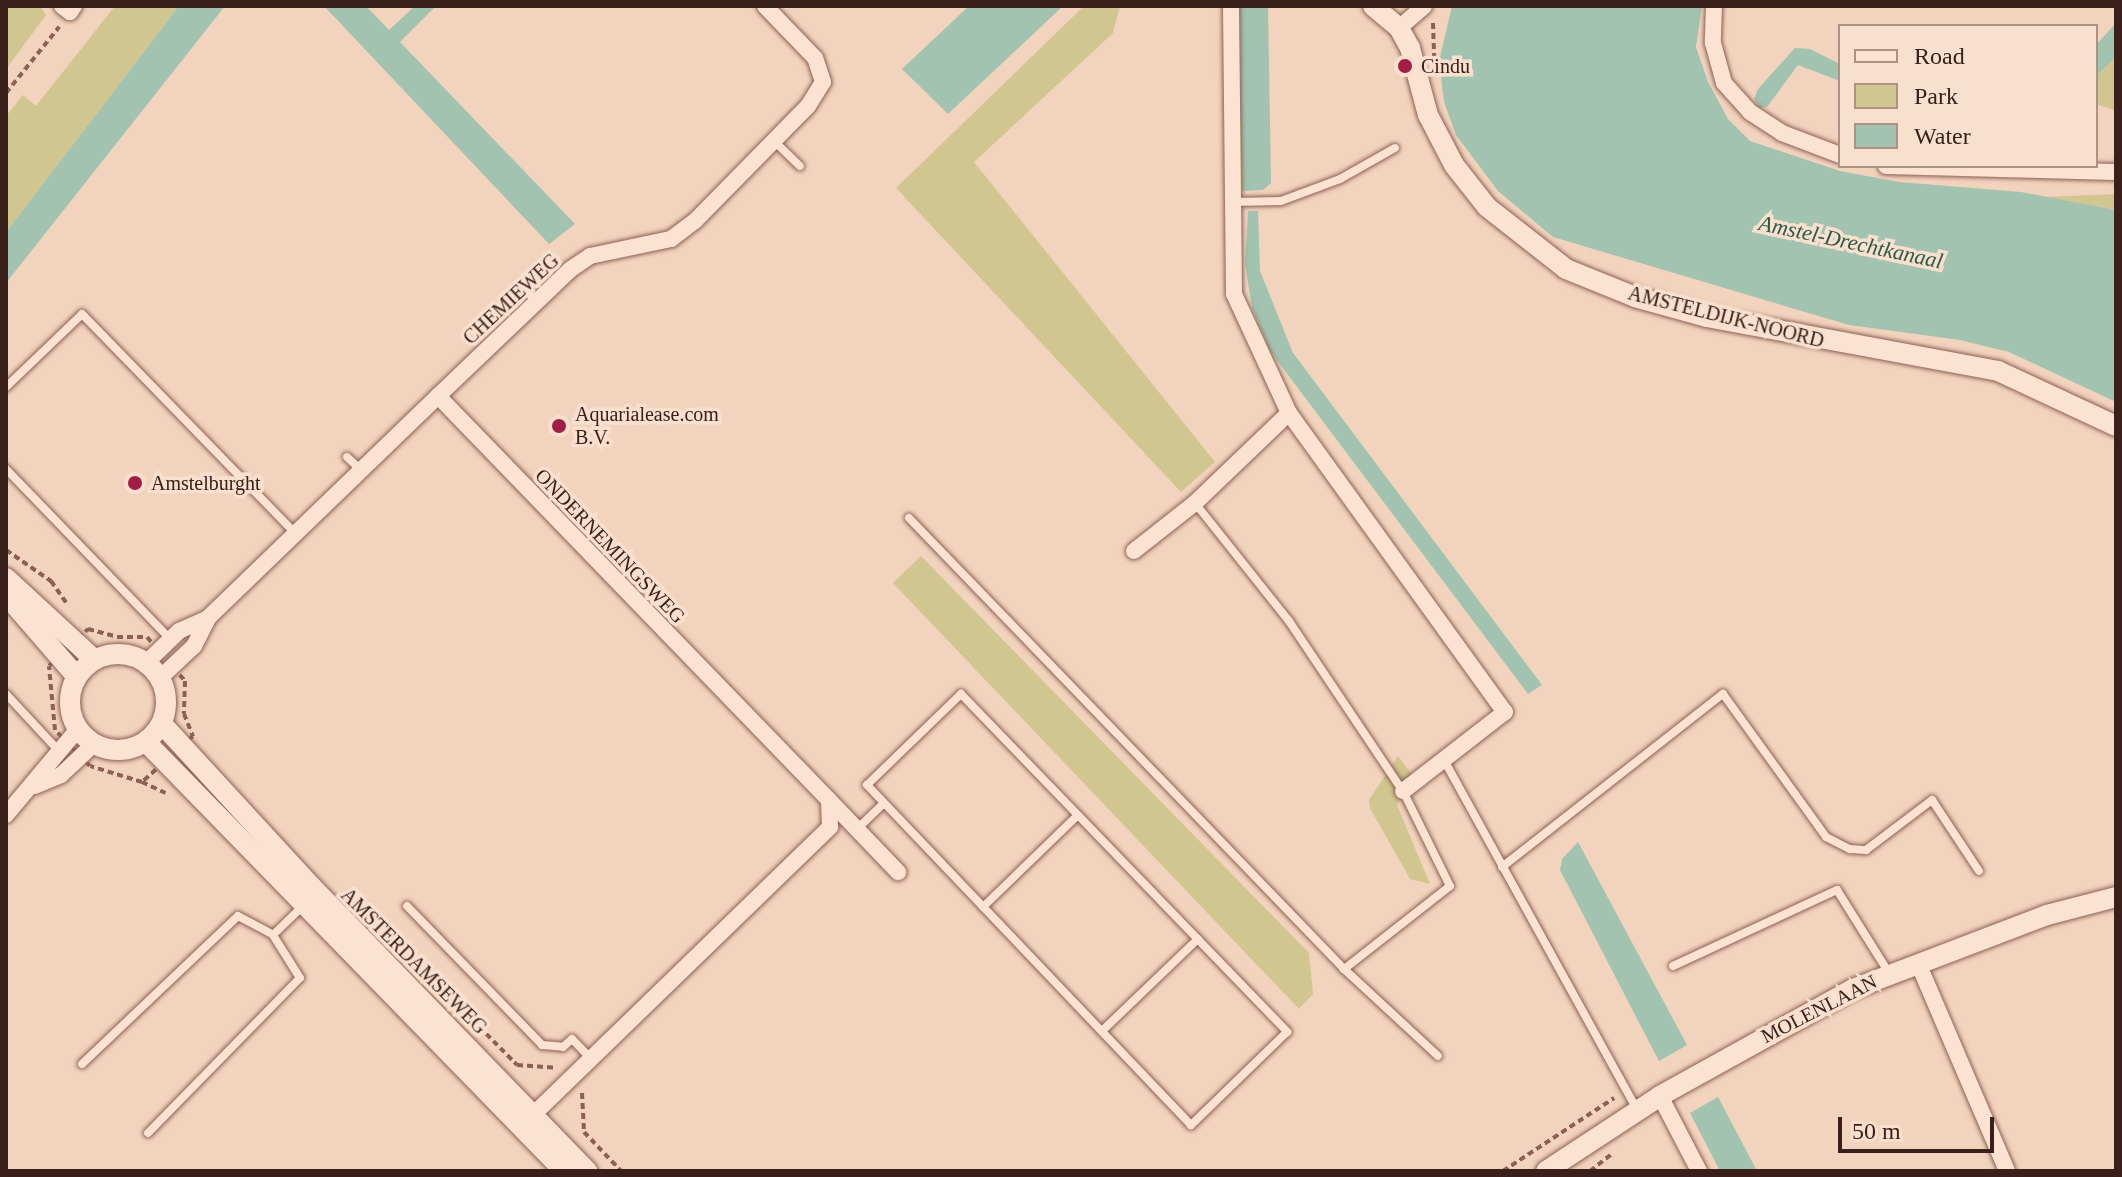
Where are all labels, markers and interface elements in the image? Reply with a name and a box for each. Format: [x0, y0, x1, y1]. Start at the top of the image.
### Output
legend [1838, 24, 2098, 168]
text: Road [1914, 43, 1965, 69]
place label: Cindu [1421, 54, 1470, 78]
marker: Cindu [1396, 57, 1414, 75]
text: Park [1914, 83, 1958, 109]
text: Water [1914, 123, 1971, 149]
water label: Amstel-Drechtkanaal [1757, 210, 1945, 274]
street label: CHEMIEWEG [458, 249, 564, 349]
street label: AMSTELDIJK-NOORD [1626, 281, 1826, 353]
place label: Aquarialease.com B.V. [575, 402, 719, 449]
marker: Aquarialease.com B.V. [550, 417, 568, 435]
street label: ONDERNEMINGSWEG [530, 464, 690, 628]
place label: Amstelburght [151, 471, 261, 495]
marker: Amstelburght [126, 474, 144, 492]
street label: AMSTERDAMSEWEG [336, 883, 492, 1039]
street label: MOLENLAAN [1757, 970, 1881, 1048]
scale bar [1842, 1101, 1998, 1151]
text: 50 m [1852, 1118, 1901, 1144]

